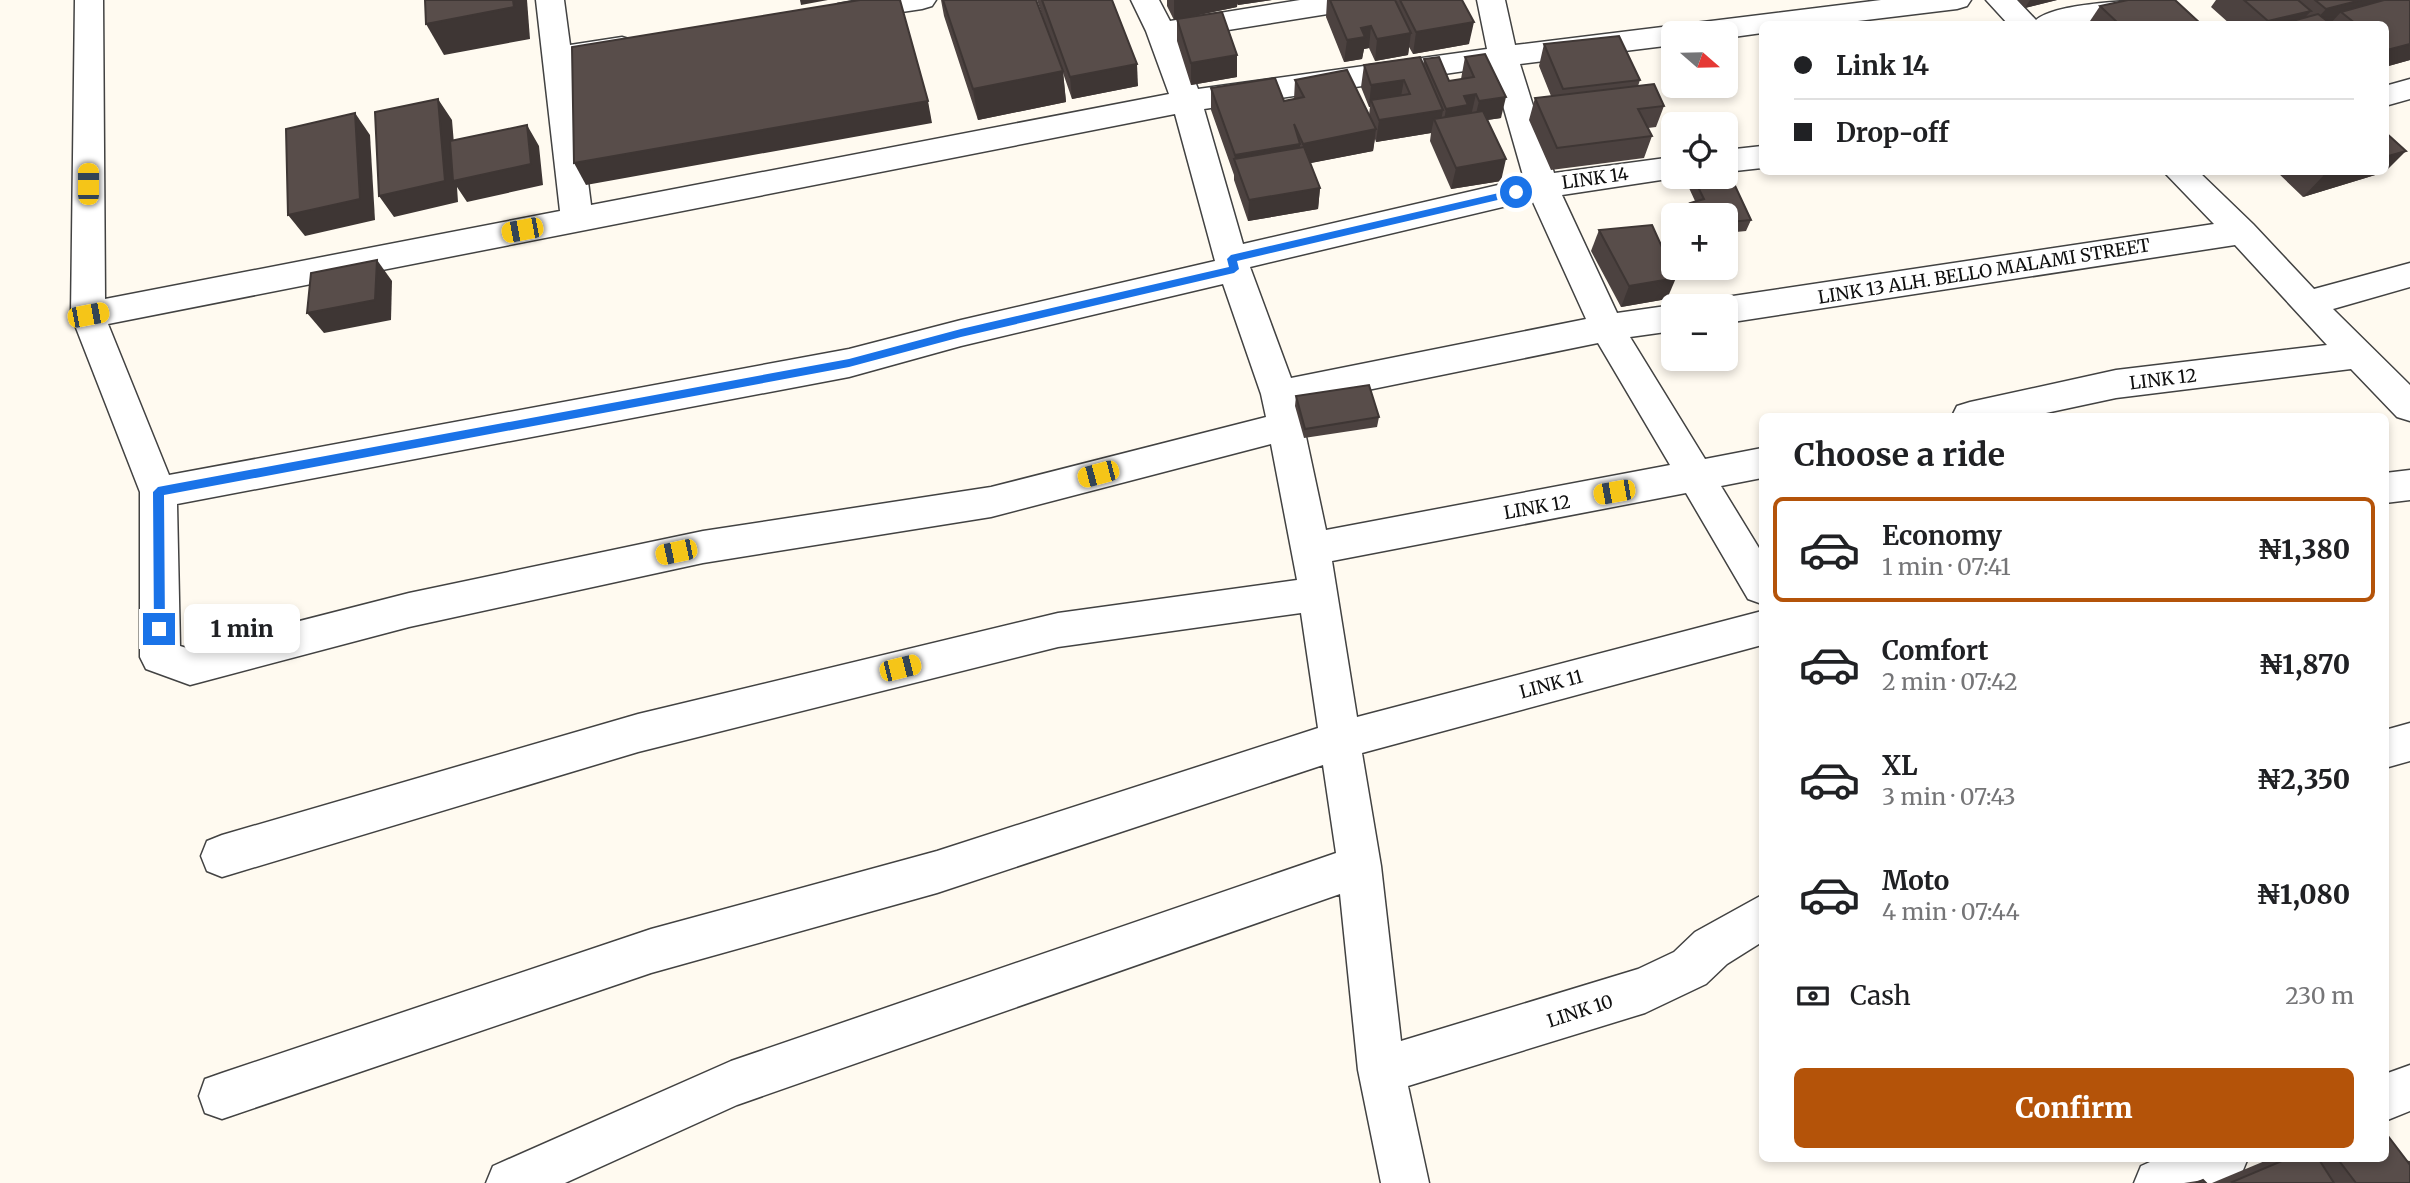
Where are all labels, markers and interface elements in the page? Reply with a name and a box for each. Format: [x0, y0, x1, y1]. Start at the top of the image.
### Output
north arrow [1661, 21, 1738, 98]
map controls [1661, 21, 1738, 371]
text: Link 14 [1836, 49, 1929, 82]
button: locate [1661, 112, 1738, 189]
text: Drop-off [1836, 116, 1949, 149]
street label: LINK 14 [1560, 162, 1630, 194]
car [78, 163, 99, 205]
route start [1500, 176, 1532, 208]
button: + [1661, 203, 1738, 280]
car [500, 216, 545, 244]
street label: LINK 13 ALH. BELLO MALAMI STREET [1816, 233, 2152, 309]
button: − [1661, 294, 1738, 371]
car [66, 301, 111, 329]
street label: LINK 12 [2128, 363, 2198, 395]
text: Choose a ride [1794, 435, 2005, 475]
car [1075, 458, 1122, 490]
car [1592, 478, 1637, 506]
street label: LINK 12 [1502, 490, 1572, 524]
icon: car [1798, 518, 1861, 581]
text: Economy [1882, 519, 2002, 552]
text: ₦1,380 [2257, 533, 2350, 566]
car [654, 537, 699, 567]
text: 1 min · 07:41 [1882, 552, 2011, 581]
callout: 1 min [184, 604, 299, 654]
route end [143, 613, 175, 645]
text: 1 min [210, 614, 274, 643]
icon: car [1798, 633, 1861, 696]
text: Comfort [1882, 634, 1988, 667]
text: ₦1,870 [2258, 648, 2350, 681]
car [878, 653, 923, 683]
street label: LINK 11 [1517, 665, 1585, 703]
text: 2 min · 07:42 [1882, 667, 2018, 696]
icon: car [1798, 748, 1861, 811]
text: XL [1882, 749, 1918, 782]
text: ₦2,350 [2256, 763, 2350, 796]
text: 3 min · 07:43 [1882, 782, 2016, 811]
icon: car [1798, 863, 1861, 926]
text: Moto [1882, 864, 1949, 897]
text: ₦1,080 [2256, 878, 2350, 911]
text: 4 min · 07:44 [1882, 897, 2020, 926]
icon: cash [1794, 977, 1832, 1015]
text: Cash [1850, 979, 1911, 1012]
text: 230 m [2285, 981, 2354, 1010]
street label: LINK 10 [1544, 990, 1616, 1032]
button: Confirm [1794, 1068, 2354, 1148]

